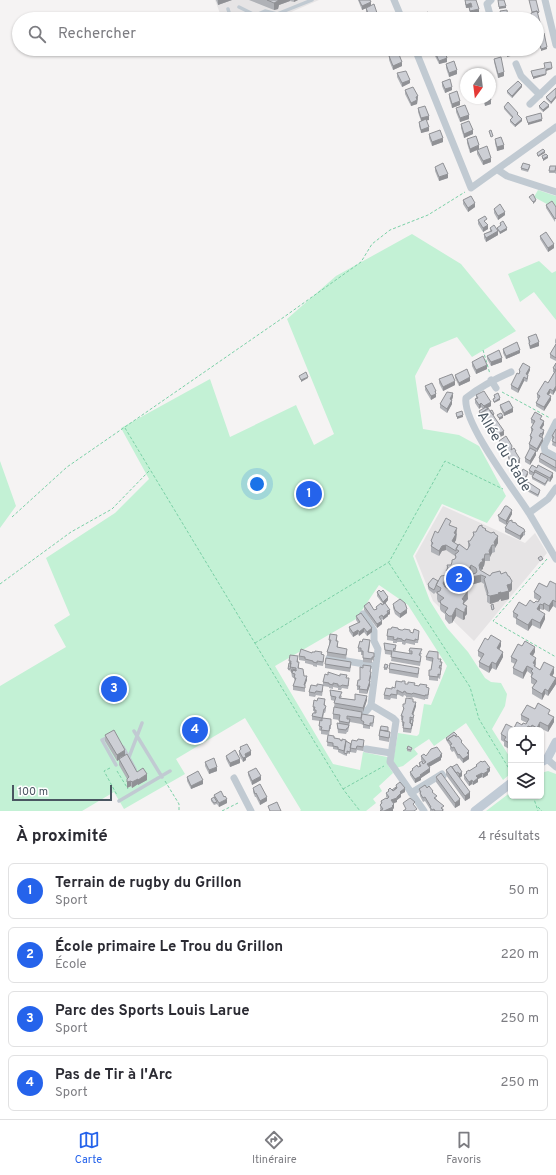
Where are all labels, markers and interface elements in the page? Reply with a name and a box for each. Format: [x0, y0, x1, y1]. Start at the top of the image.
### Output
search box [12, 12, 544, 56]
icon: search [26, 23, 48, 45]
text: Rechercher [58, 25, 136, 44]
north arrow [460, 68, 496, 104]
street label: Allée du Stade [473, 409, 534, 495]
your location [247, 474, 267, 494]
pin: 1 [296, 479, 322, 509]
pin: 2 [446, 564, 472, 594]
pin: 3 [101, 674, 127, 704]
pin: 4 [182, 715, 208, 745]
map controls [508, 727, 544, 799]
button: locate [508, 727, 544, 763]
button: layers [508, 763, 544, 799]
scale bar [12, 783, 112, 802]
text: 100 m [18, 785, 48, 799]
text: À proximité [16, 826, 108, 848]
text: 4 résultats [478, 829, 540, 845]
text: Terrain de rugby du Grillon [55, 874, 242, 893]
text: 1 [27, 883, 33, 899]
text: 50 m [509, 883, 539, 899]
text: Sport [55, 893, 88, 909]
text: École primaire Le Trou du Grillon [55, 938, 283, 957]
text: 2 [26, 947, 34, 963]
text: 220 m [501, 947, 539, 963]
text: École [55, 957, 87, 973]
text: Parc des Sports Louis Larue [55, 1002, 249, 1021]
text: 3 [26, 1011, 34, 1027]
text: 250 m [501, 1011, 539, 1027]
text: Sport [55, 1021, 88, 1037]
text: Pas de Tir à l'Arc [55, 1066, 173, 1085]
text: 4 [26, 1075, 34, 1091]
text: 250 m [501, 1075, 539, 1091]
text: Sport [55, 1085, 88, 1101]
tab: Carte [75, 1129, 102, 1167]
tab: Itinéraire [252, 1129, 297, 1167]
tab: Favoris [446, 1129, 481, 1167]

